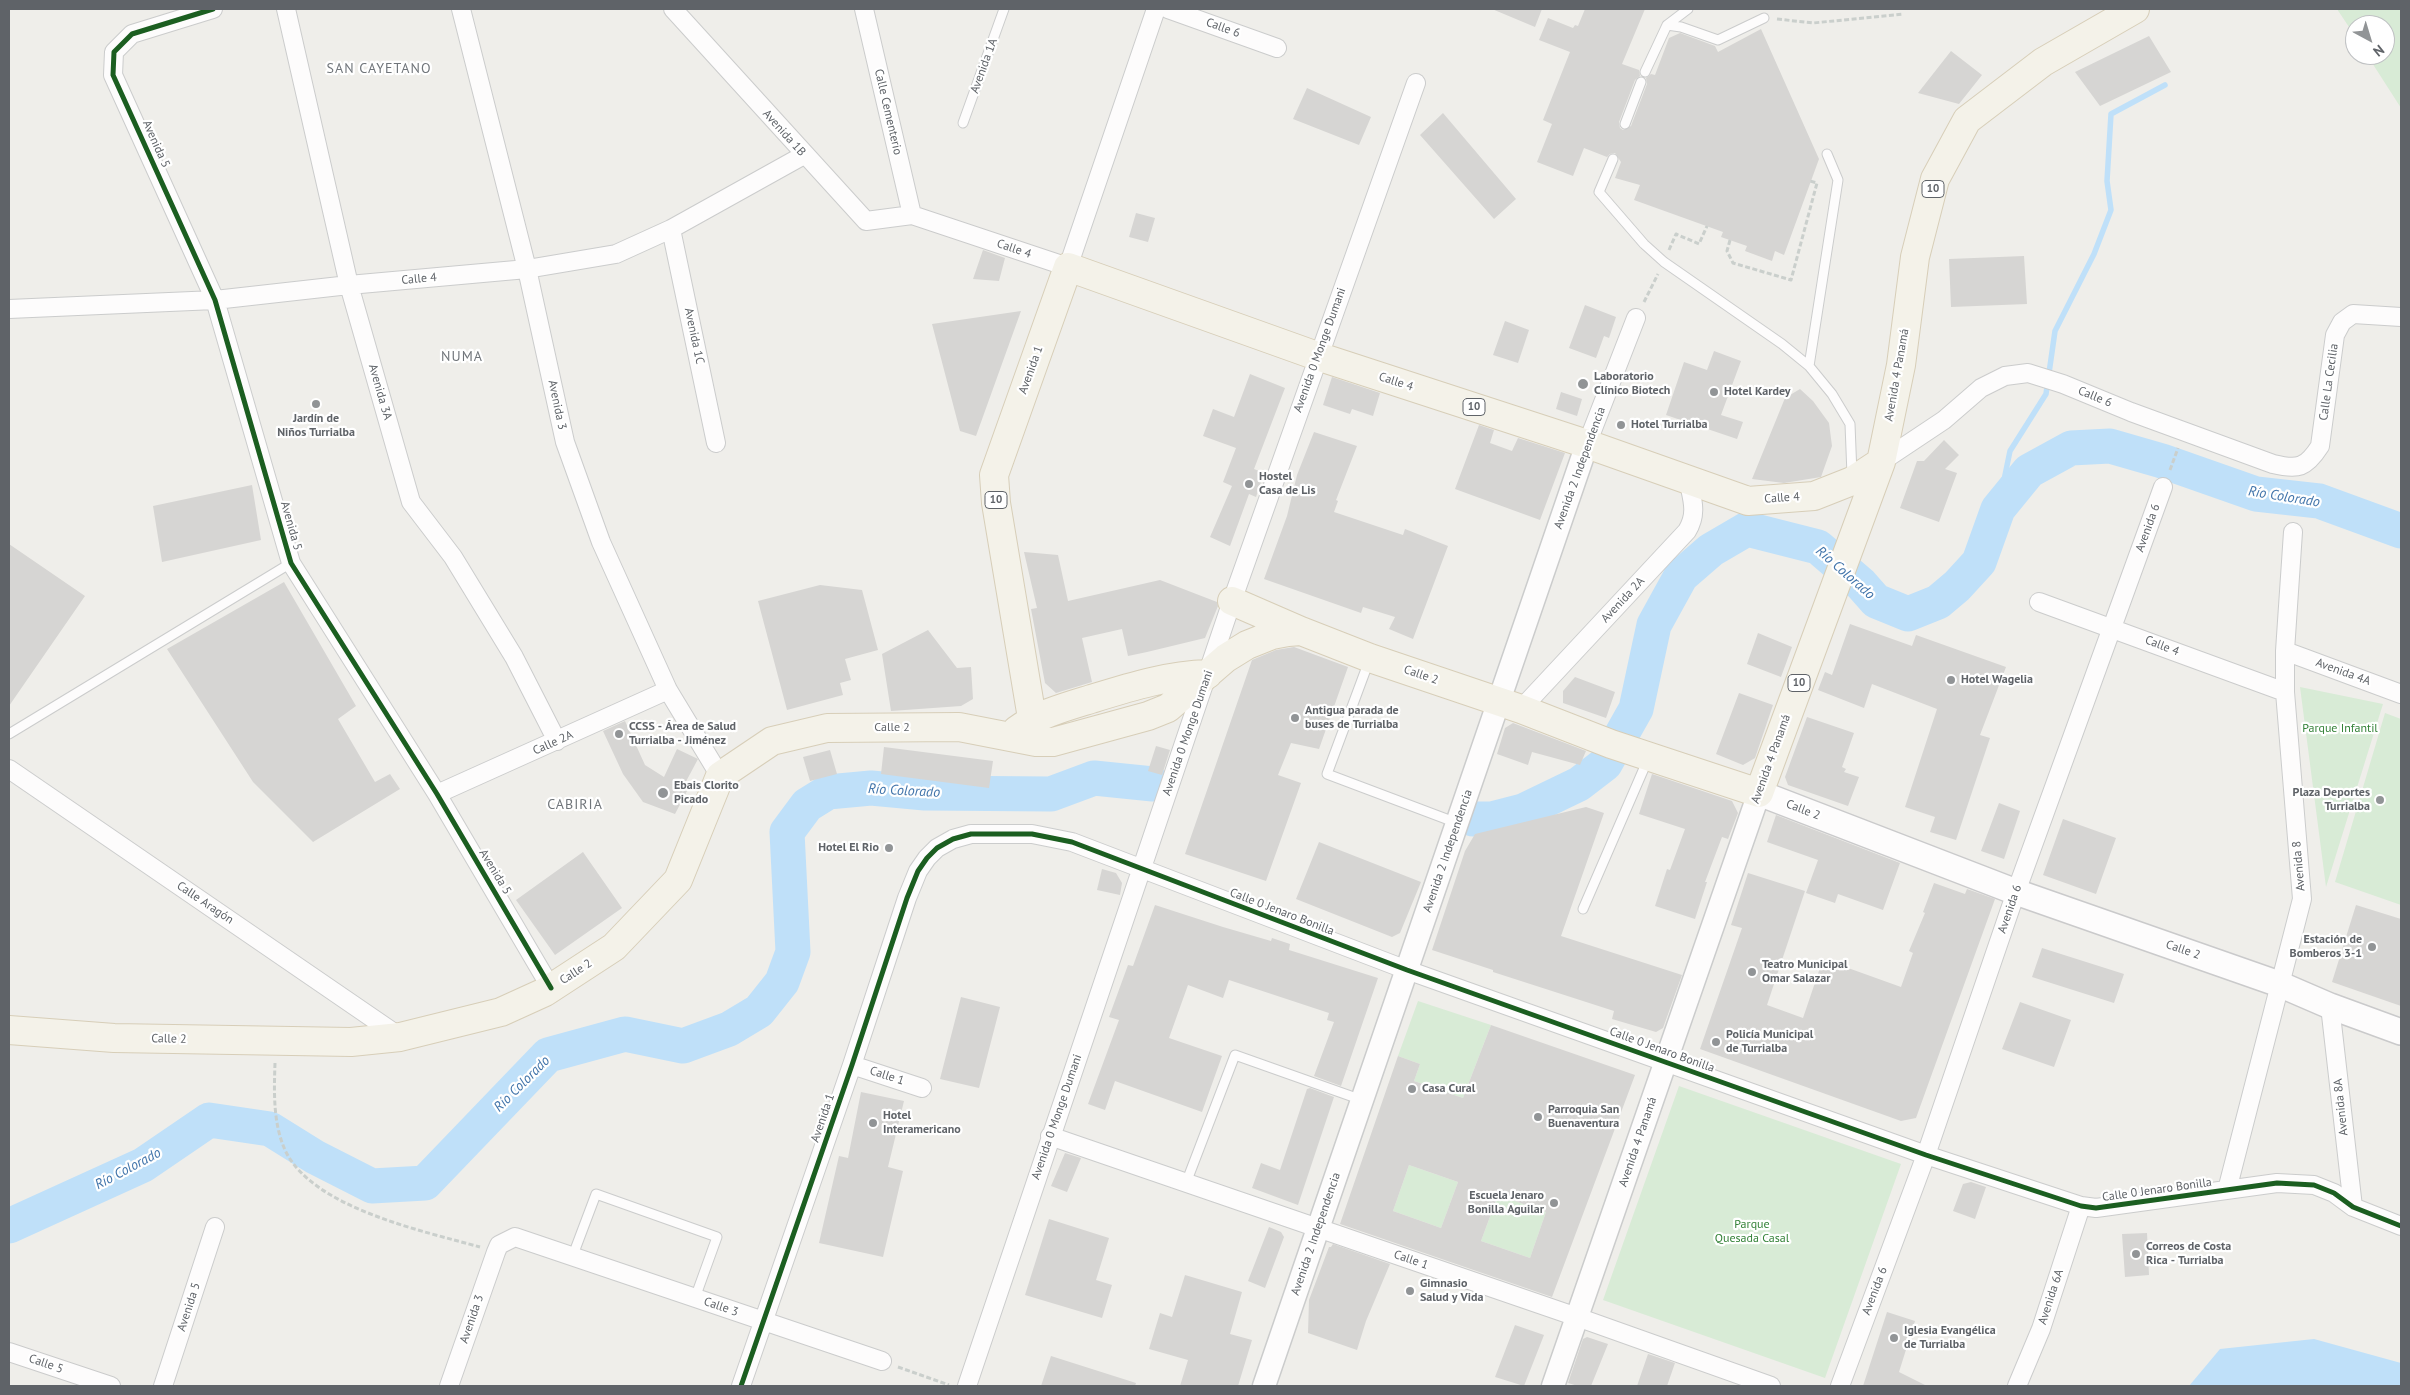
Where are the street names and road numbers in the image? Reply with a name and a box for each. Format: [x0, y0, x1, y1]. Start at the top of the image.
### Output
street label: Calle 6 [1204, 15, 1242, 41]
street label: Avenida 1A [967, 37, 1001, 95]
street label: Calle Cementerio [871, 68, 905, 156]
street label: Avenida 1B [759, 107, 809, 159]
street label: Avenida 5 [139, 118, 173, 170]
road number: 10 [1922, 180, 1944, 198]
street label: Calle 4 [995, 236, 1033, 262]
street label: Calle 4 [401, 270, 437, 288]
street label: Avenida 0 Monge Dumani [1291, 286, 1349, 414]
street label: Avenida 1C [681, 307, 707, 365]
street label: Avenida 4 Panamá [1882, 327, 1912, 423]
street label: Calle La Cecilia [2316, 343, 2342, 421]
street label: Avenida 1 [1016, 344, 1046, 396]
street label: Avenida 3A [365, 362, 395, 422]
street label: Calle 4 [1377, 370, 1415, 394]
street label: Avenida 3 [545, 379, 569, 431]
street label: Calle 6 [2076, 384, 2114, 410]
road number: 10 [1463, 398, 1485, 416]
street label: Avenida 2 Independencia [1551, 405, 1609, 531]
street label: Calle 4 [1764, 490, 1800, 506]
road number: 10 [985, 492, 1007, 508]
street label: Avenida 5 [277, 500, 305, 552]
street label: Avenida 6 [2133, 502, 2163, 554]
street label: Avenida 2A [1598, 574, 1648, 626]
street label: Calle 4 [2143, 633, 2181, 659]
street label: Avenida 4A [2314, 655, 2372, 689]
street label: Calle 2 [1402, 662, 1440, 688]
street label: Avenida 0 Monge Dumani [1160, 668, 1216, 798]
road number: 10 [1788, 674, 1810, 691]
street label: Avenida 4 Panamá [1748, 712, 1794, 806]
street label: Calle 2 [874, 721, 910, 735]
street label: Calle 2A [531, 728, 575, 758]
street label: Avenida 2 Independencia [1420, 788, 1476, 914]
street label: Calle 2 [1784, 797, 1822, 823]
street label: Avenida 8 [2290, 840, 2308, 892]
street label: Avenida 5 [476, 847, 514, 897]
street label: Calle Aragón [174, 879, 236, 927]
street label: Avenida 6 [1995, 883, 2025, 935]
street label: Calle 0 Jenaro Bonilla [1228, 885, 1336, 939]
street label: Calle 2 [2164, 937, 2202, 963]
street label: Calle 2 [557, 956, 595, 988]
street label: Calle 0 Jenaro Bonilla [1608, 1024, 1716, 1076]
street label: Calle 2 [151, 1031, 187, 1047]
street label: Avenida 0 Monge Dumani [1029, 1052, 1085, 1182]
street label: Calle 1 [868, 1064, 906, 1088]
street label: Avenida 8A [2331, 1078, 2351, 1136]
street label: Avenida 1 [808, 1092, 838, 1144]
street label: Avenida 4 Panamá [1616, 1095, 1660, 1189]
street label: Avenida 2 Independencia [1288, 1171, 1344, 1297]
street label: Calle 0 Jenaro Bonilla [2101, 1175, 2213, 1205]
street label: Calle 1 [1392, 1247, 1430, 1273]
street label: Avenida 6 [1859, 1265, 1891, 1317]
street label: Avenida 6A [2035, 1268, 2067, 1326]
street label: Avenida 5 [174, 1281, 204, 1333]
street label: Avenida 3 [457, 1293, 487, 1345]
street label: Calle 3 [702, 1294, 740, 1320]
street label: Calle 5 [27, 1351, 65, 1377]

